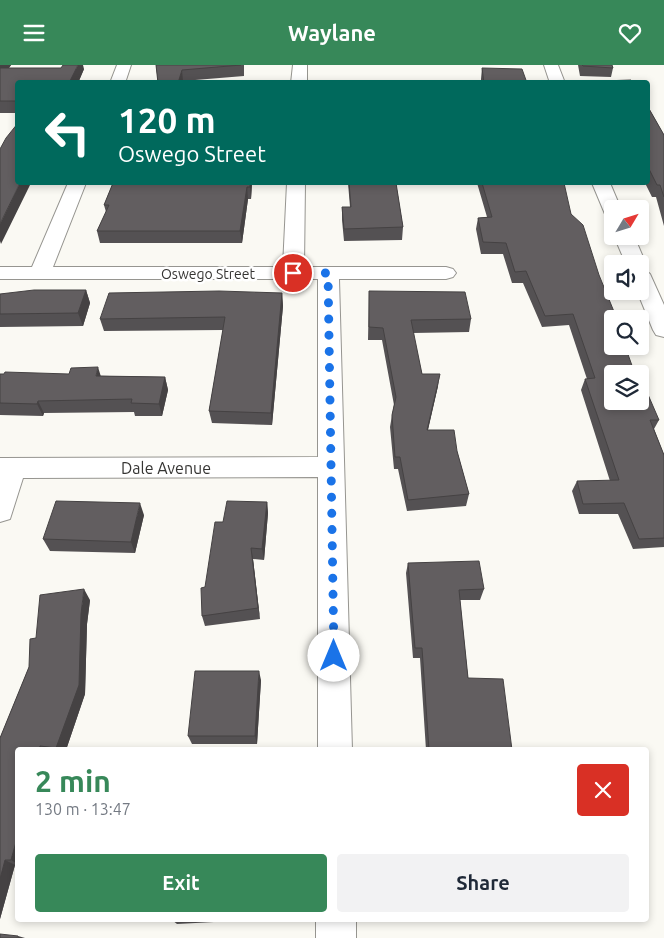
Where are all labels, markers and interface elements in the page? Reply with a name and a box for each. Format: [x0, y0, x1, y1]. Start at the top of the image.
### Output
icon: menu [20, 19, 48, 47]
icon: heart [616, 19, 644, 47]
text: Waylane [288, 20, 376, 45]
icon: left [35, 100, 100, 165]
text: 120 m [118, 100, 216, 140]
text: Oswego Street [118, 141, 266, 166]
north arrow [604, 200, 649, 245]
map controls [604, 200, 649, 410]
pin [272, 252, 314, 294]
button: sound [604, 255, 649, 300]
icon: arrive [279, 259, 307, 287]
street label: Oswego Street [161, 266, 256, 282]
button: search [604, 310, 649, 355]
button: layers [604, 365, 649, 410]
street label: Dale Avenue [121, 459, 211, 477]
position arrow [307, 629, 359, 681]
text: 2 min [35, 764, 111, 798]
button: close [577, 764, 629, 816]
text: 130 m · 13:47 [35, 800, 131, 818]
button: Exit [35, 854, 327, 912]
button: Share [337, 854, 629, 912]

